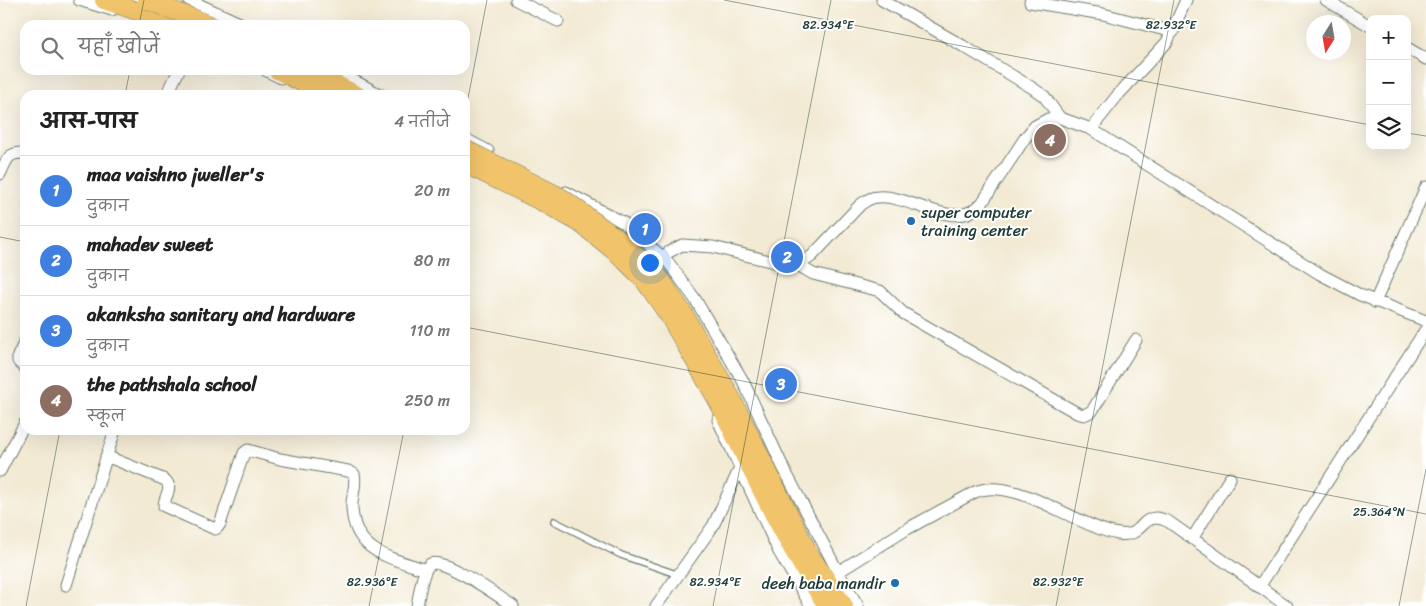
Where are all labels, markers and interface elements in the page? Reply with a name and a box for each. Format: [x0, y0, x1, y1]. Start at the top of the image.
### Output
text: 82.934°E [802, 14, 855, 36]
text: 82.932°E [1146, 14, 1198, 36]
north arrow [1306, 15, 1351, 60]
map controls [1366, 15, 1411, 150]
button: + [1366, 15, 1411, 60]
search box [20, 20, 470, 75]
text: यहाँ खोजें [78, 30, 160, 63]
icon: search [38, 34, 66, 62]
button: − [1366, 60, 1411, 105]
text: आस-पास [40, 102, 137, 140]
button: layers [1366, 105, 1411, 150]
text: 4 नतीजे [394, 107, 450, 136]
pin: 4 [1034, 121, 1066, 159]
text: maa vaishno jweller's [87, 158, 264, 191]
text: 1 [53, 176, 59, 205]
text: 20 m [414, 176, 450, 205]
text: दुकान [87, 191, 129, 220]
place label: super computer training center [920, 198, 1033, 245]
pin: 1 [629, 210, 661, 248]
marker: super computer training center [905, 215, 917, 227]
text: mahadev sweet [87, 228, 213, 261]
pin: 2 [771, 238, 803, 276]
text: 2 [51, 246, 61, 275]
text: 80 m [414, 246, 450, 275]
your location [637, 250, 663, 276]
text: दुकान [87, 261, 129, 290]
text: akanksha sanitary and hardware [87, 298, 355, 331]
text: 3 [52, 316, 60, 345]
text: 110 m [410, 316, 450, 345]
text: दुकान [87, 331, 129, 360]
pin: 3 [765, 365, 797, 403]
text: the pathshala school [87, 368, 257, 401]
text: 4 [51, 386, 61, 415]
text: 250 m [404, 386, 450, 415]
text: स्कूल [87, 401, 125, 430]
text: 25.364°N [1353, 501, 1406, 523]
place label: deeh baba mandir [762, 569, 886, 598]
text: 82.936°E [347, 571, 399, 593]
text: 82.934°E [689, 571, 742, 593]
text: 82.932°E [1033, 571, 1085, 593]
marker: deeh baba mandir [889, 577, 901, 589]

